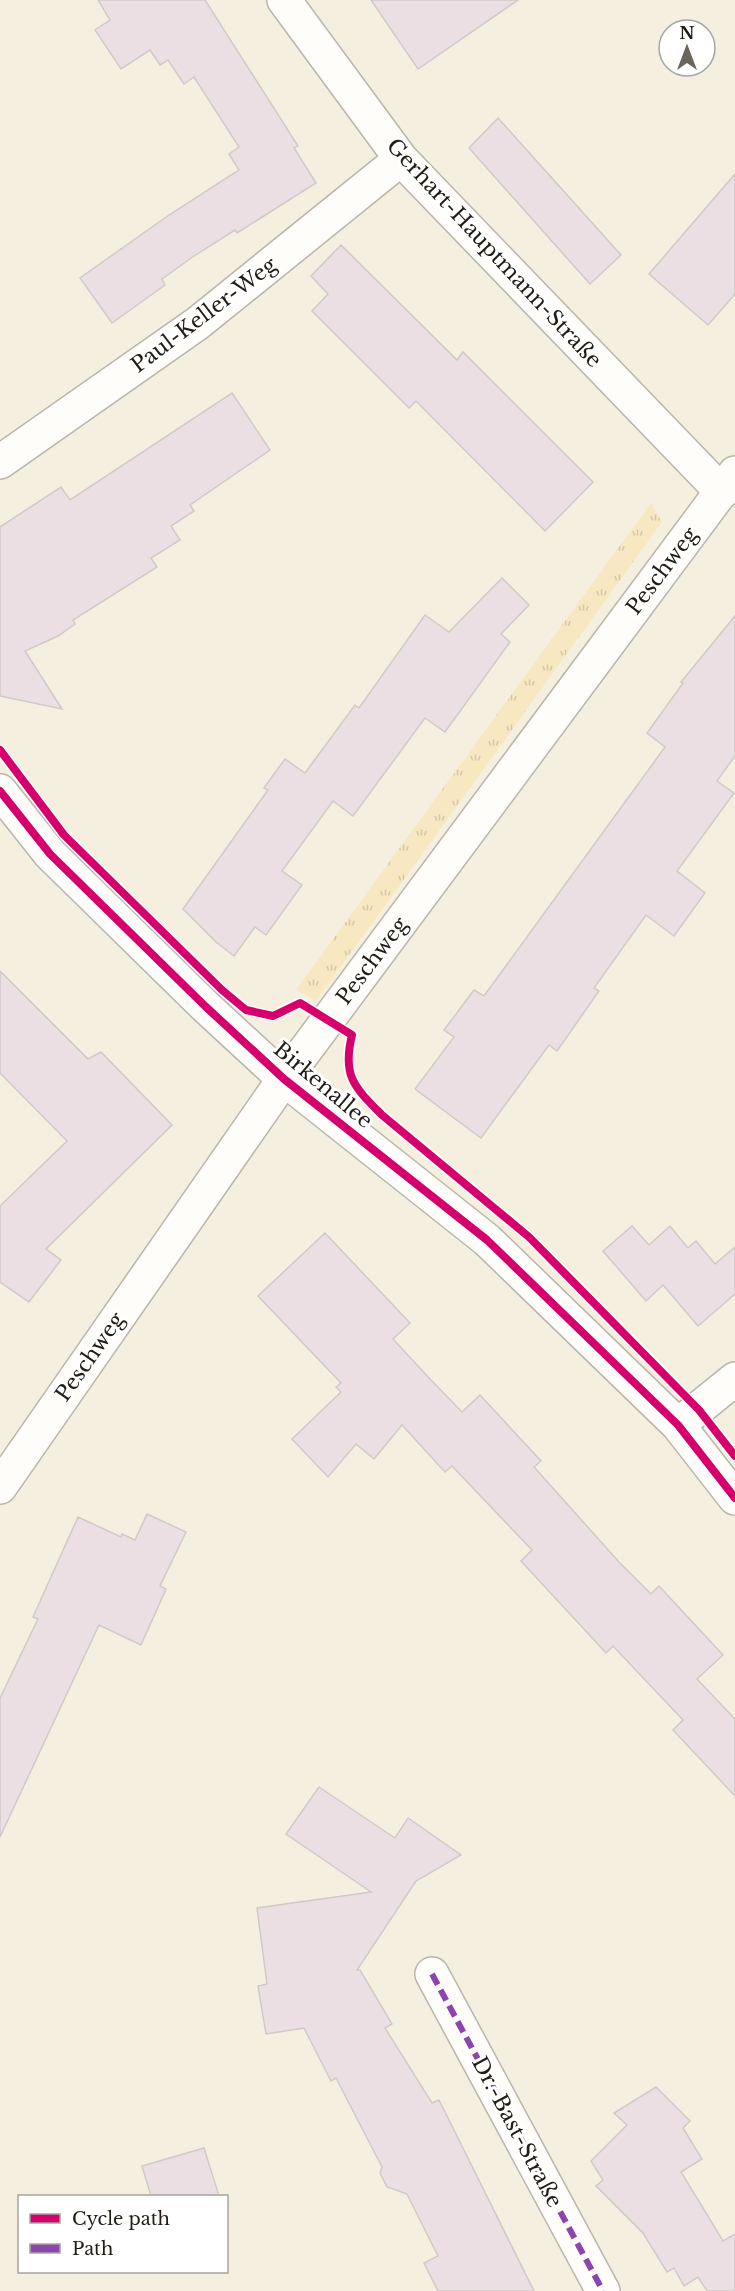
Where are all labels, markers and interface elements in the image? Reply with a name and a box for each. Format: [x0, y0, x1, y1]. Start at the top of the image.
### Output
north arrow [657, 18, 717, 78]
text: N [679, 23, 695, 43]
street label: Gerhart-Hauptmann-Straße [381, 133, 607, 373]
street label: Paul-Keller-Weg [126, 252, 282, 378]
street label: Peschweg [621, 522, 704, 620]
street label: Peschweg [331, 912, 414, 1010]
street label: Birkenallee [268, 1036, 378, 1134]
street label: Peschweg [50, 1307, 130, 1407]
street label: Dr.-Bast-Straße [466, 2052, 568, 2212]
legend [18, 2195, 228, 2273]
text: Cycle path [72, 2208, 170, 2230]
text: Path [72, 2238, 113, 2260]

